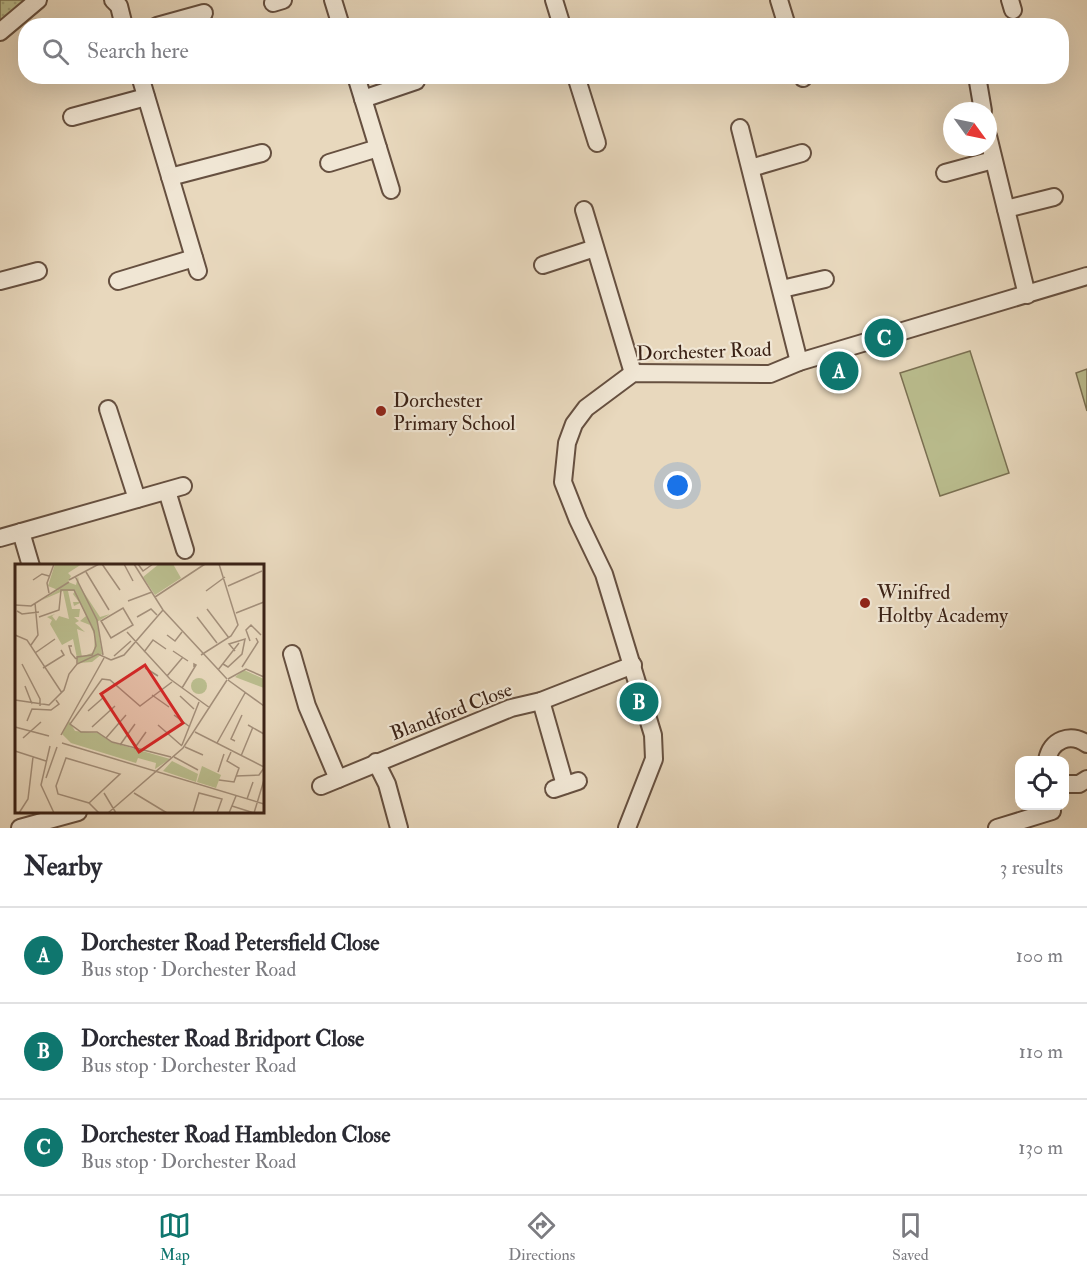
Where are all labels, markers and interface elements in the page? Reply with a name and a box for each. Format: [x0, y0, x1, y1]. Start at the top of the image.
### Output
search box [18, 18, 1069, 84]
icon: search [39, 35, 72, 68]
text: Search here [87, 37, 189, 65]
north arrow [943, 102, 997, 156]
pin: C [864, 316, 904, 360]
street label: Dorchester Road [636, 337, 772, 366]
pin: A [820, 348, 858, 394]
place label: Dorchester Primary School [393, 388, 515, 436]
marker: Dorchester Primary School [374, 404, 388, 418]
your location [663, 471, 692, 500]
inset map [15, 564, 264, 813]
place label: Winifred Holtby Academy [876, 580, 1009, 628]
marker: Winifred Holtby Academy [858, 596, 872, 610]
street label: Blandford Close [387, 677, 516, 746]
pin: B [620, 680, 658, 724]
map controls [1015, 756, 1069, 810]
button: locate [1015, 756, 1069, 810]
text: Nearby [24, 851, 102, 883]
text: 3 results [1000, 855, 1063, 880]
text: Dorchester Road Petersfield Close [81, 929, 379, 957]
text: A [37, 943, 50, 968]
text: 100 m [1016, 943, 1063, 968]
text: Bus stop · Dorchester Road [81, 957, 296, 982]
text: Dorchester Road Bridport Close [81, 1025, 364, 1053]
text: B [37, 1039, 50, 1064]
text: 110 m [1019, 1039, 1063, 1064]
text: Bus stop · Dorchester Road [81, 1053, 296, 1078]
text: Dorchester Road Hambledon Close [81, 1121, 390, 1149]
text: C [36, 1135, 51, 1160]
text: 130 m [1018, 1135, 1063, 1160]
text: Bus stop · Dorchester Road [81, 1149, 296, 1174]
tab: Map [158, 1209, 191, 1265]
tab: Directions [508, 1209, 575, 1265]
tab: Saved [892, 1209, 929, 1265]

